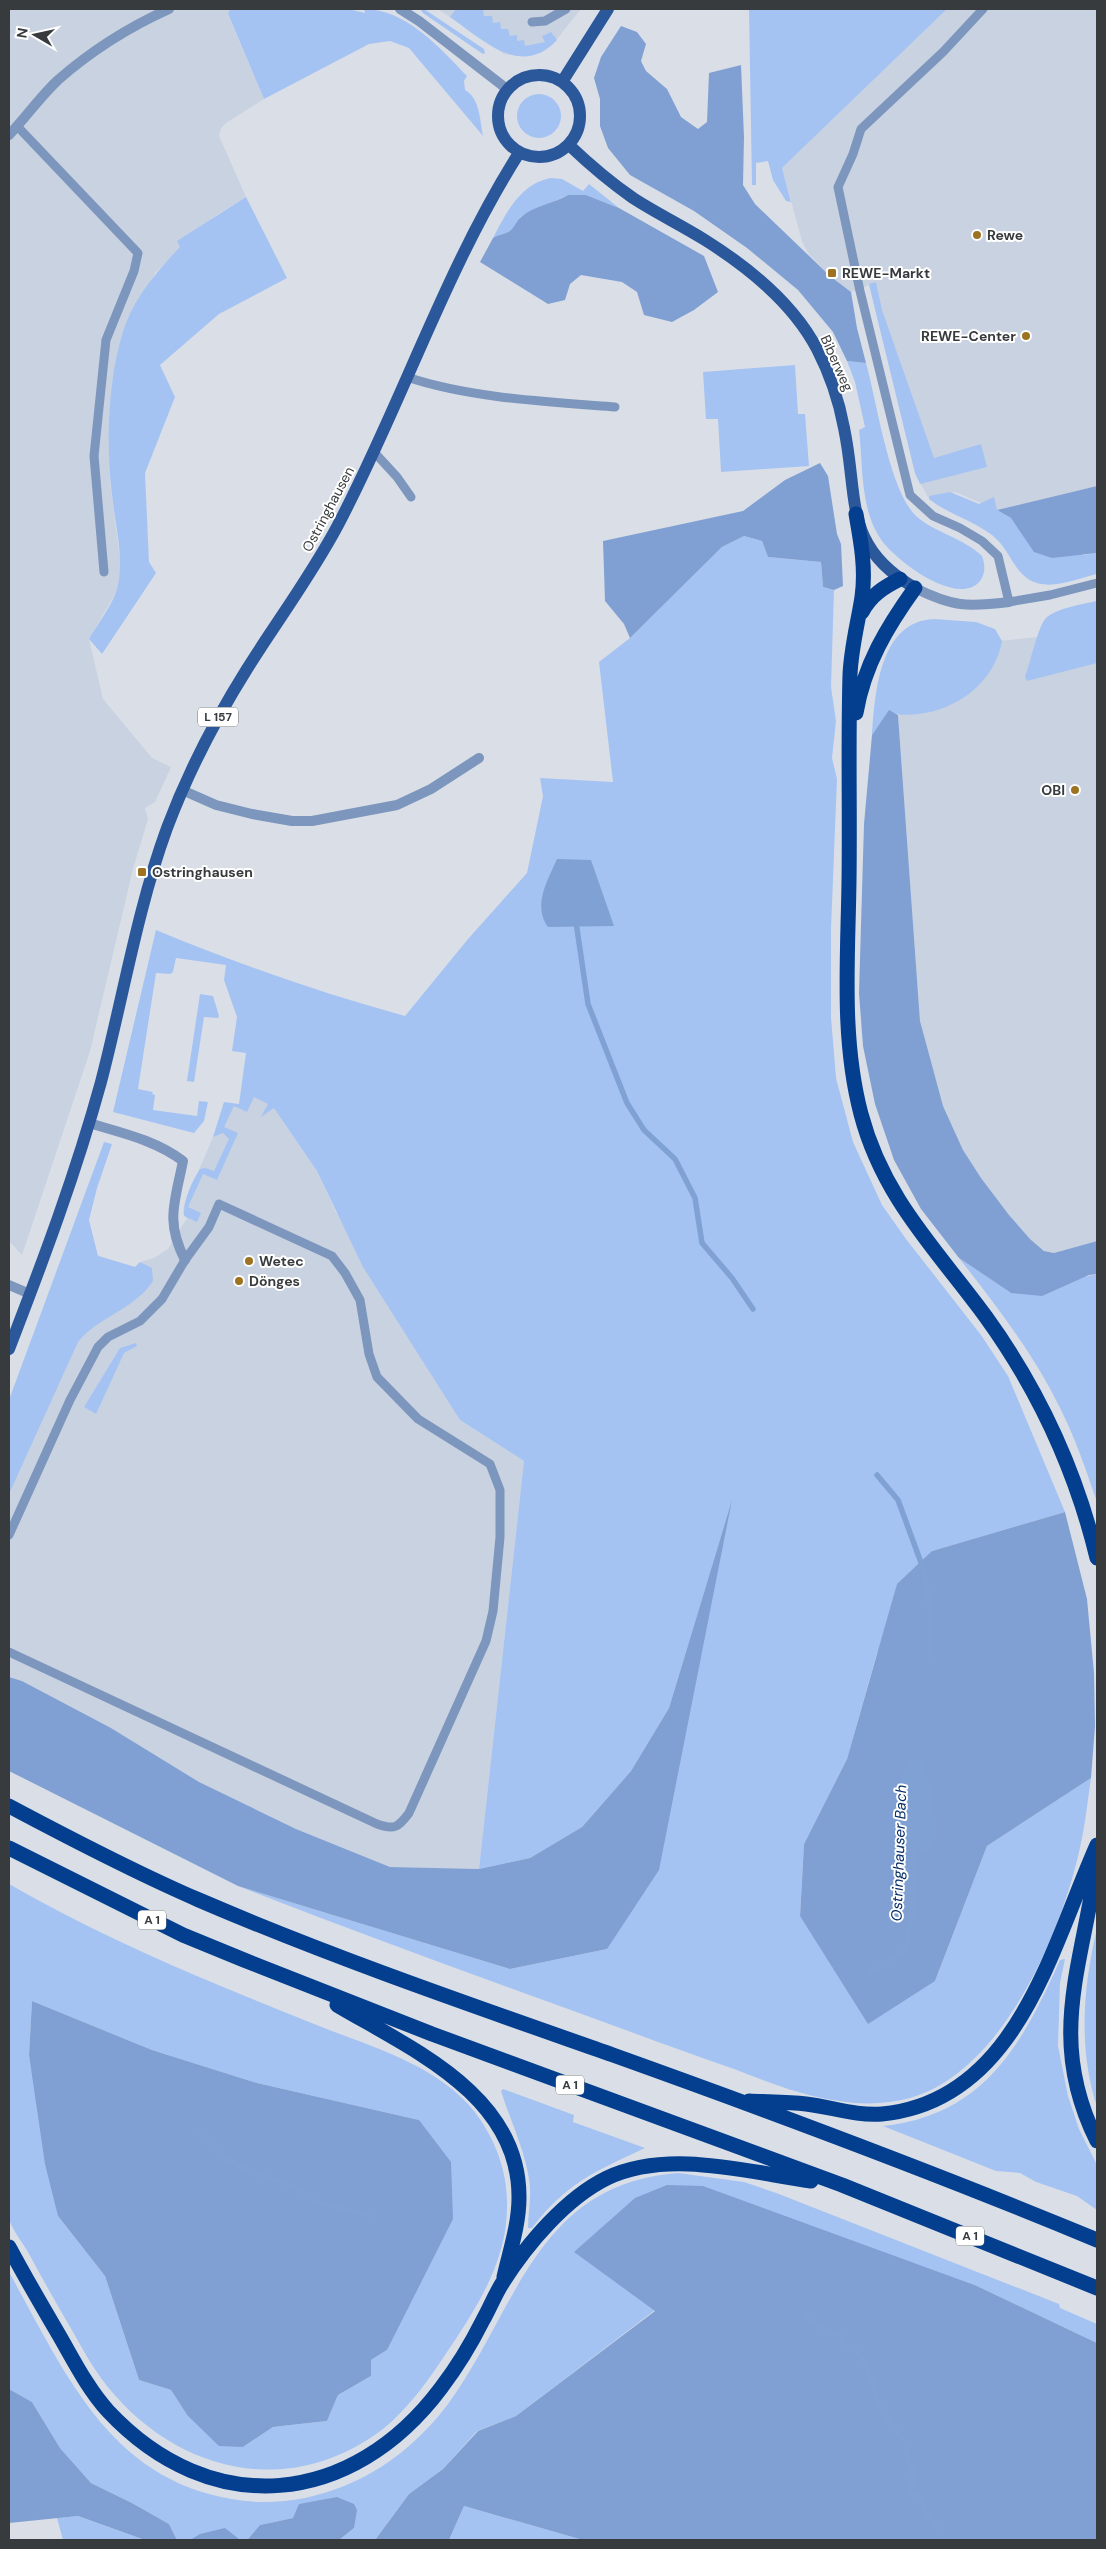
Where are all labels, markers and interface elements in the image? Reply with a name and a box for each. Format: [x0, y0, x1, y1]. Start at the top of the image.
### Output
north arrow [10, 10, 60, 60]
text: N [12, 27, 32, 39]
place label: Rewe [987, 226, 1023, 244]
marker: Rewe [971, 229, 983, 241]
place label: REWE-Markt [842, 264, 930, 282]
marker: REWE-Markt [826, 267, 838, 279]
place label: REWE-Center [921, 327, 1016, 345]
marker: REWE-Center [1020, 330, 1032, 342]
street label: Biberweg [817, 332, 857, 394]
street label: Ostringhausen [298, 463, 358, 555]
road number: L 157 [198, 708, 238, 726]
place label: OBI [1041, 781, 1065, 799]
marker: OBI [1069, 784, 1081, 796]
place label: Ostringhausen [152, 863, 253, 881]
marker: Ostringhausen [136, 866, 148, 878]
place label: Wetec [259, 1252, 304, 1270]
marker: Wetec [243, 1255, 255, 1267]
place label: Dönges [249, 1272, 300, 1290]
marker: Dönges [233, 1275, 245, 1287]
water label: Ostringhauser Bach [887, 1784, 911, 1922]
road number: A 1 [138, 1910, 166, 1930]
road number: A 1 [556, 2076, 584, 2094]
road number: A 1 [956, 2226, 984, 2246]

